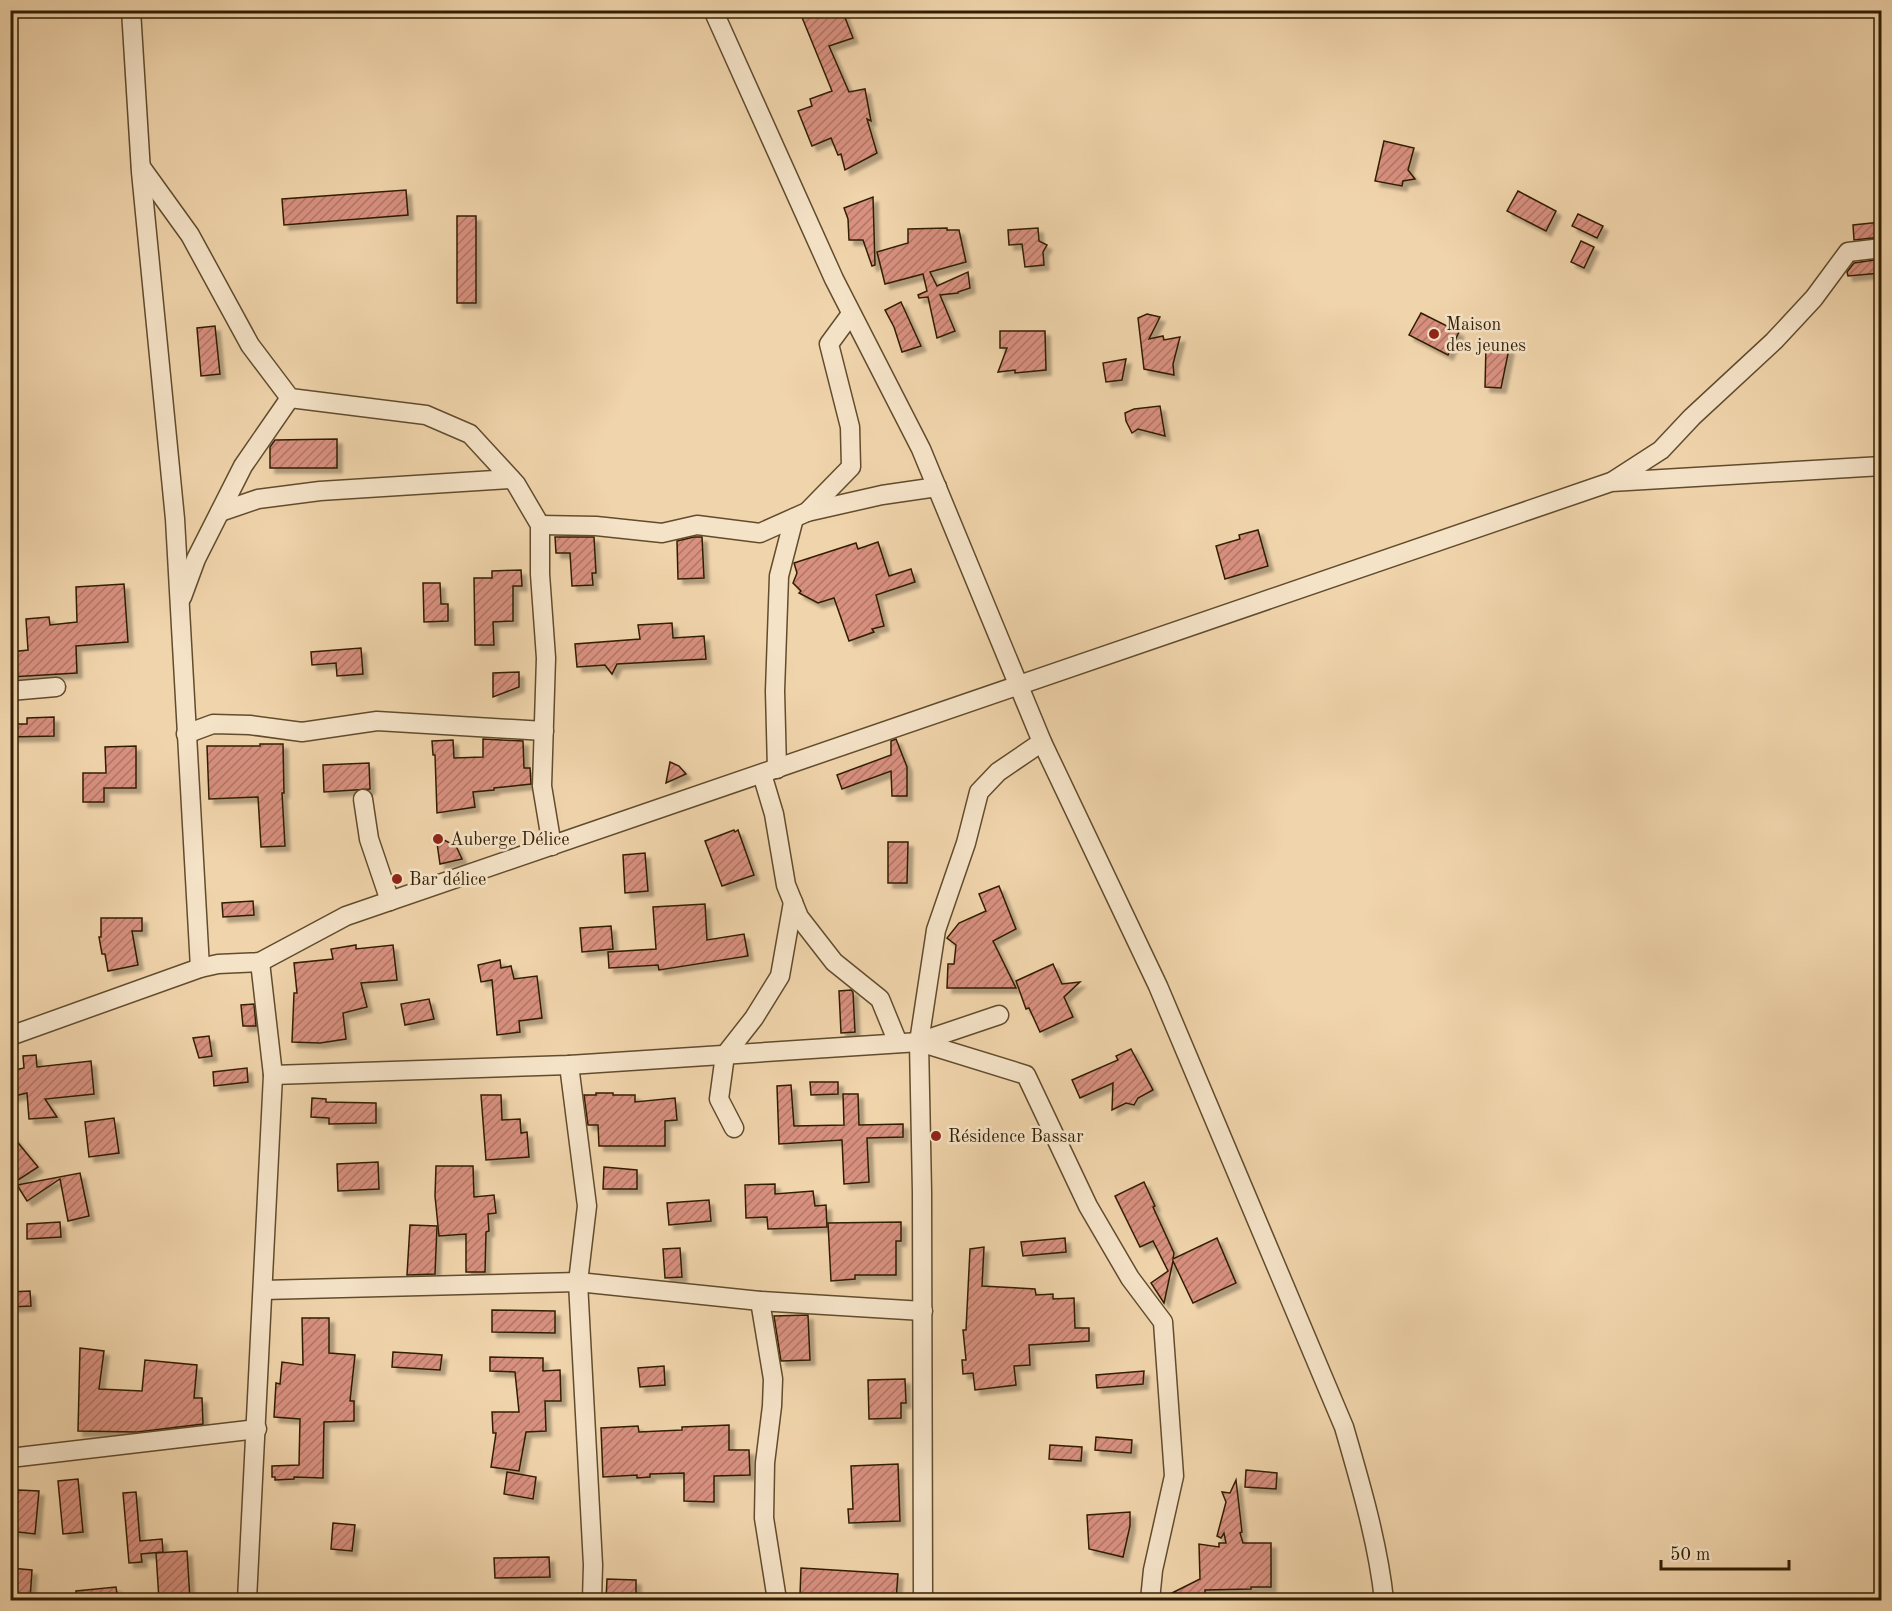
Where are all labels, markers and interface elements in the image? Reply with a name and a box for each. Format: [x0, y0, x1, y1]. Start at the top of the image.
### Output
place label: Maison des jeunes [1446, 316, 1526, 355]
marker: Maison des jeunes [1427, 327, 1441, 341]
place label: Auberge Délice [450, 831, 569, 849]
marker: Auberge Délice [431, 832, 445, 846]
place label: Bar délice [409, 871, 486, 889]
marker: Bar délice [390, 872, 404, 886]
place label: Résidence Bassar [948, 1128, 1084, 1146]
marker: Résidence Bassar [929, 1129, 943, 1143]
scale bar [1661, 1533, 1788, 1571]
text: 50 m [1670, 1546, 1710, 1564]

